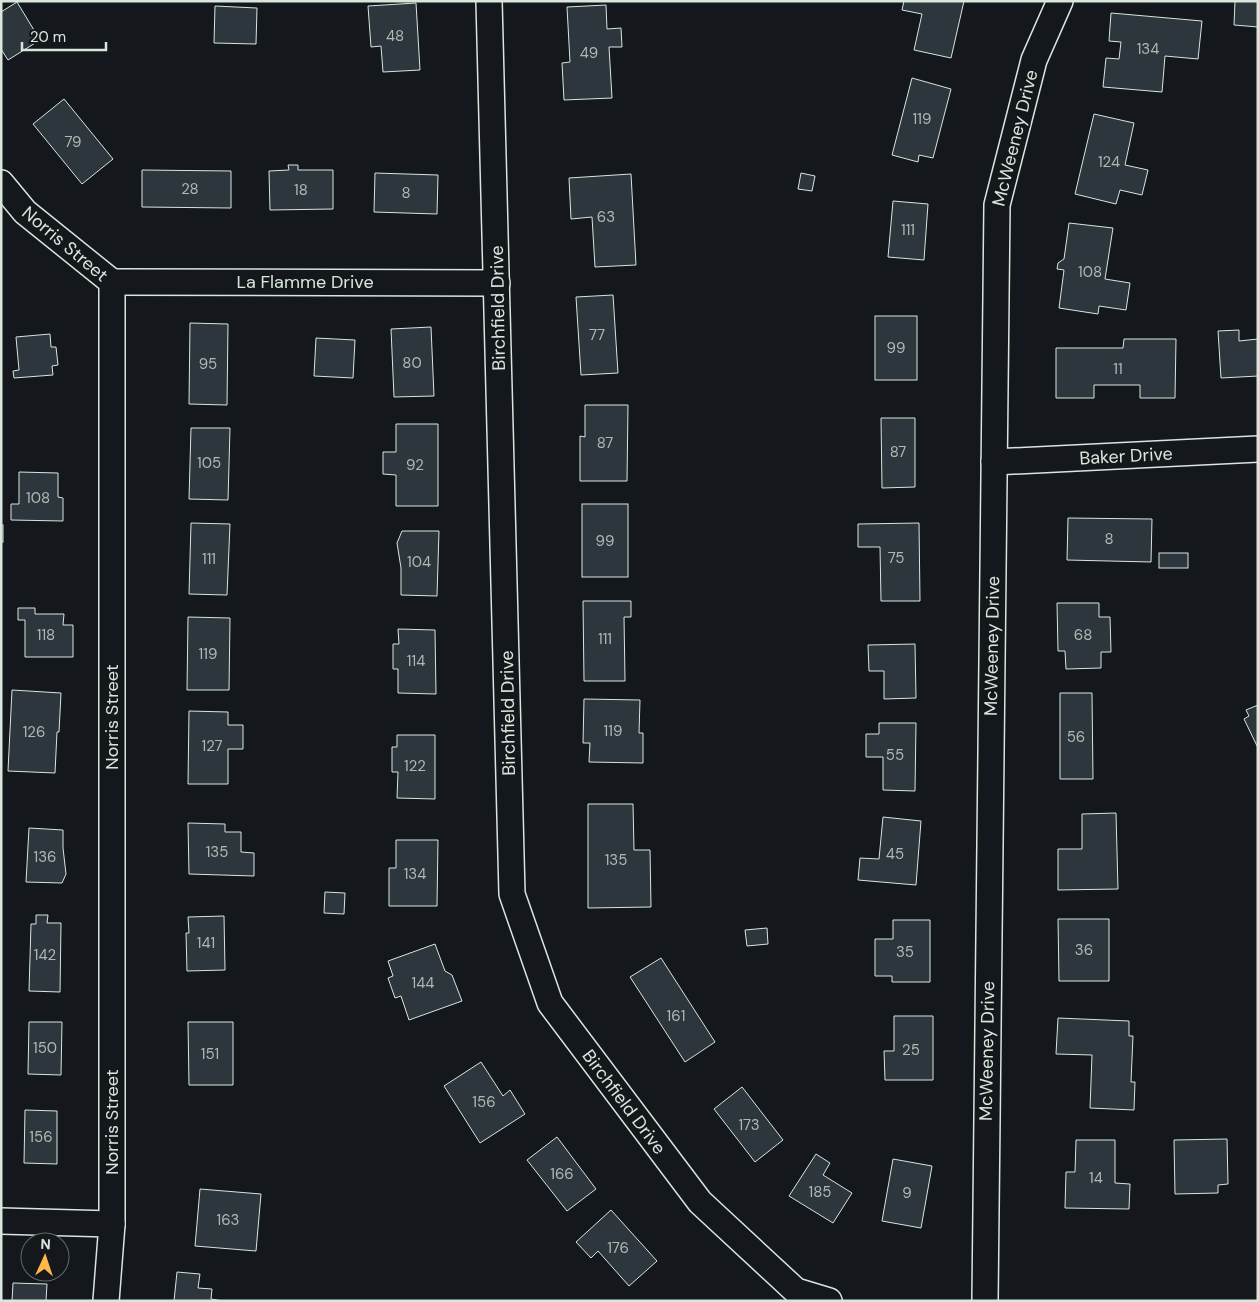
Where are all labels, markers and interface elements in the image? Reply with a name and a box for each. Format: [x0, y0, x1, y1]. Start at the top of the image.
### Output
scale bar [22, 20, 106, 52]
house number: 48 [386, 26, 404, 46]
text: 20 m [30, 27, 66, 47]
house number: 134 [1137, 39, 1159, 59]
house number: 49 [580, 43, 598, 63]
street label: McWeeney Drive [986, 67, 1044, 209]
house number: 119 [913, 109, 931, 129]
house number: 79 [64, 132, 82, 152]
house number: 124 [1098, 152, 1120, 172]
house number: 28 [181, 179, 199, 199]
house number: 18 [294, 180, 308, 200]
house number: 8 [401, 183, 411, 203]
street label: Norris Street [17, 201, 113, 287]
house number: 63 [597, 207, 615, 227]
house number: 111 [901, 220, 915, 240]
street label: Birchfield Drive [485, 245, 511, 371]
house number: 108 [1078, 262, 1102, 282]
street label: La Flamme Drive [236, 270, 374, 294]
house number: 77 [589, 325, 605, 345]
house number: 99 [887, 338, 905, 358]
house number: 80 [402, 353, 422, 373]
house number: 95 [199, 354, 217, 374]
house number: 11 [1113, 359, 1123, 379]
house number: 87 [597, 433, 613, 453]
house number: 87 [890, 442, 906, 462]
street label: Baker Drive [1079, 442, 1173, 470]
house number: 105 [197, 453, 221, 473]
house number: 92 [406, 455, 424, 475]
house number: 108 [26, 488, 50, 508]
house number: 8 [1104, 529, 1114, 549]
house number: 99 [596, 531, 614, 551]
house number: 75 [888, 548, 904, 568]
house number: 111 [202, 549, 216, 569]
house number: 104 [407, 552, 431, 572]
street label: McWeeney Drive [979, 576, 1005, 716]
house number: 118 [37, 625, 55, 645]
house number: 68 [1074, 625, 1092, 645]
house number: 111 [598, 629, 612, 649]
house number: 119 [199, 644, 217, 664]
street label: Birchfield Drive [495, 650, 521, 776]
house number: 114 [407, 651, 425, 671]
street label: Norris Street [100, 664, 124, 770]
house number: 119 [604, 721, 622, 741]
house number: 126 [23, 722, 45, 742]
house number: 56 [1067, 727, 1085, 747]
house number: 127 [201, 736, 223, 756]
house number: 55 [886, 745, 904, 765]
house number: 122 [404, 756, 426, 776]
house number: 135 [206, 842, 228, 862]
house number: 45 [886, 844, 904, 864]
house number: 136 [34, 847, 56, 867]
house number: 135 [605, 850, 627, 870]
house number: 134 [404, 864, 426, 884]
house number: 141 [197, 933, 215, 953]
house number: 36 [1075, 940, 1093, 960]
house number: 35 [896, 942, 914, 962]
house number: 142 [34, 945, 56, 965]
house number: 144 [412, 973, 434, 993]
street label: McWeeney Drive [974, 981, 1000, 1121]
house number: 161 [667, 1006, 685, 1026]
house number: 150 [33, 1038, 57, 1058]
house number: 25 [902, 1040, 920, 1060]
house number: 151 [201, 1044, 219, 1064]
street label: Birchfield Drive [577, 1045, 671, 1159]
street label: Norris Street [100, 1069, 124, 1175]
house number: 156 [472, 1092, 496, 1112]
house number: 173 [738, 1115, 760, 1135]
house number: 156 [29, 1127, 53, 1147]
house number: 166 [550, 1164, 574, 1184]
house number: 14 [1089, 1168, 1103, 1188]
house number: 185 [809, 1182, 831, 1202]
house number: 9 [902, 1183, 912, 1203]
house number: 163 [217, 1210, 239, 1230]
north arrow [20, 1232, 70, 1282]
text: N [40, 1235, 51, 1253]
house number: 176 [607, 1238, 629, 1258]

